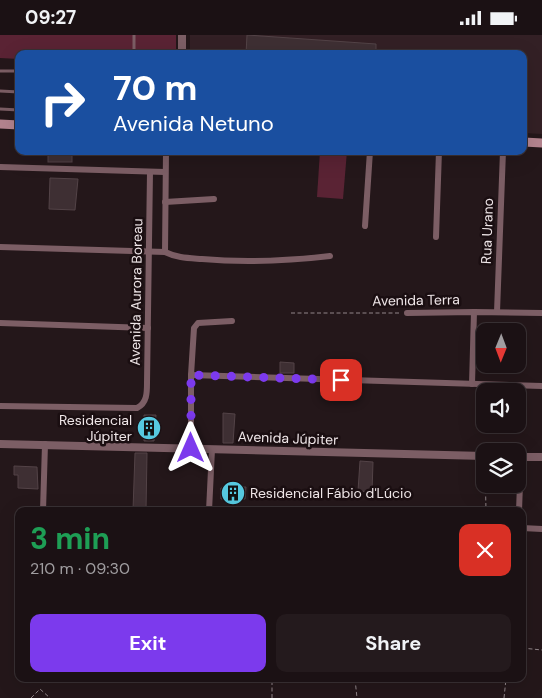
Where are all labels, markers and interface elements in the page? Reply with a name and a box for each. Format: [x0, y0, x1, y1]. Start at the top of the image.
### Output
text: 09:27 [25, 5, 76, 30]
text: 70 m [113, 65, 197, 111]
icon: right [30, 70, 95, 135]
text: Avenida Netuno [113, 109, 274, 138]
street label: Rua Urano [477, 198, 497, 264]
street label: Avenida Aurora Boreau [126, 218, 146, 366]
street label: Avenida Terra [372, 290, 460, 310]
north arrow [476, 323, 526, 373]
map controls [476, 323, 526, 493]
pin [320, 359, 362, 401]
icon: arrive [327, 366, 355, 394]
button: sound [476, 383, 526, 433]
place label: Residencial Júpiter [59, 411, 132, 445]
building icon: Residencial Júpiter [136, 415, 162, 441]
position arrow [164, 421, 216, 473]
street label: Avenida Júpiter [237, 427, 339, 449]
button: layers [476, 443, 526, 493]
building icon: Residencial Fábio d'Lúcio [220, 480, 246, 506]
place label: Residencial Fábio d'Lúcio [250, 484, 412, 502]
text: 3 min [30, 519, 110, 558]
button: close [459, 524, 511, 576]
text: 210 m · 09:30 [30, 558, 130, 579]
button: Exit [30, 614, 266, 672]
button: Share [276, 614, 511, 672]

